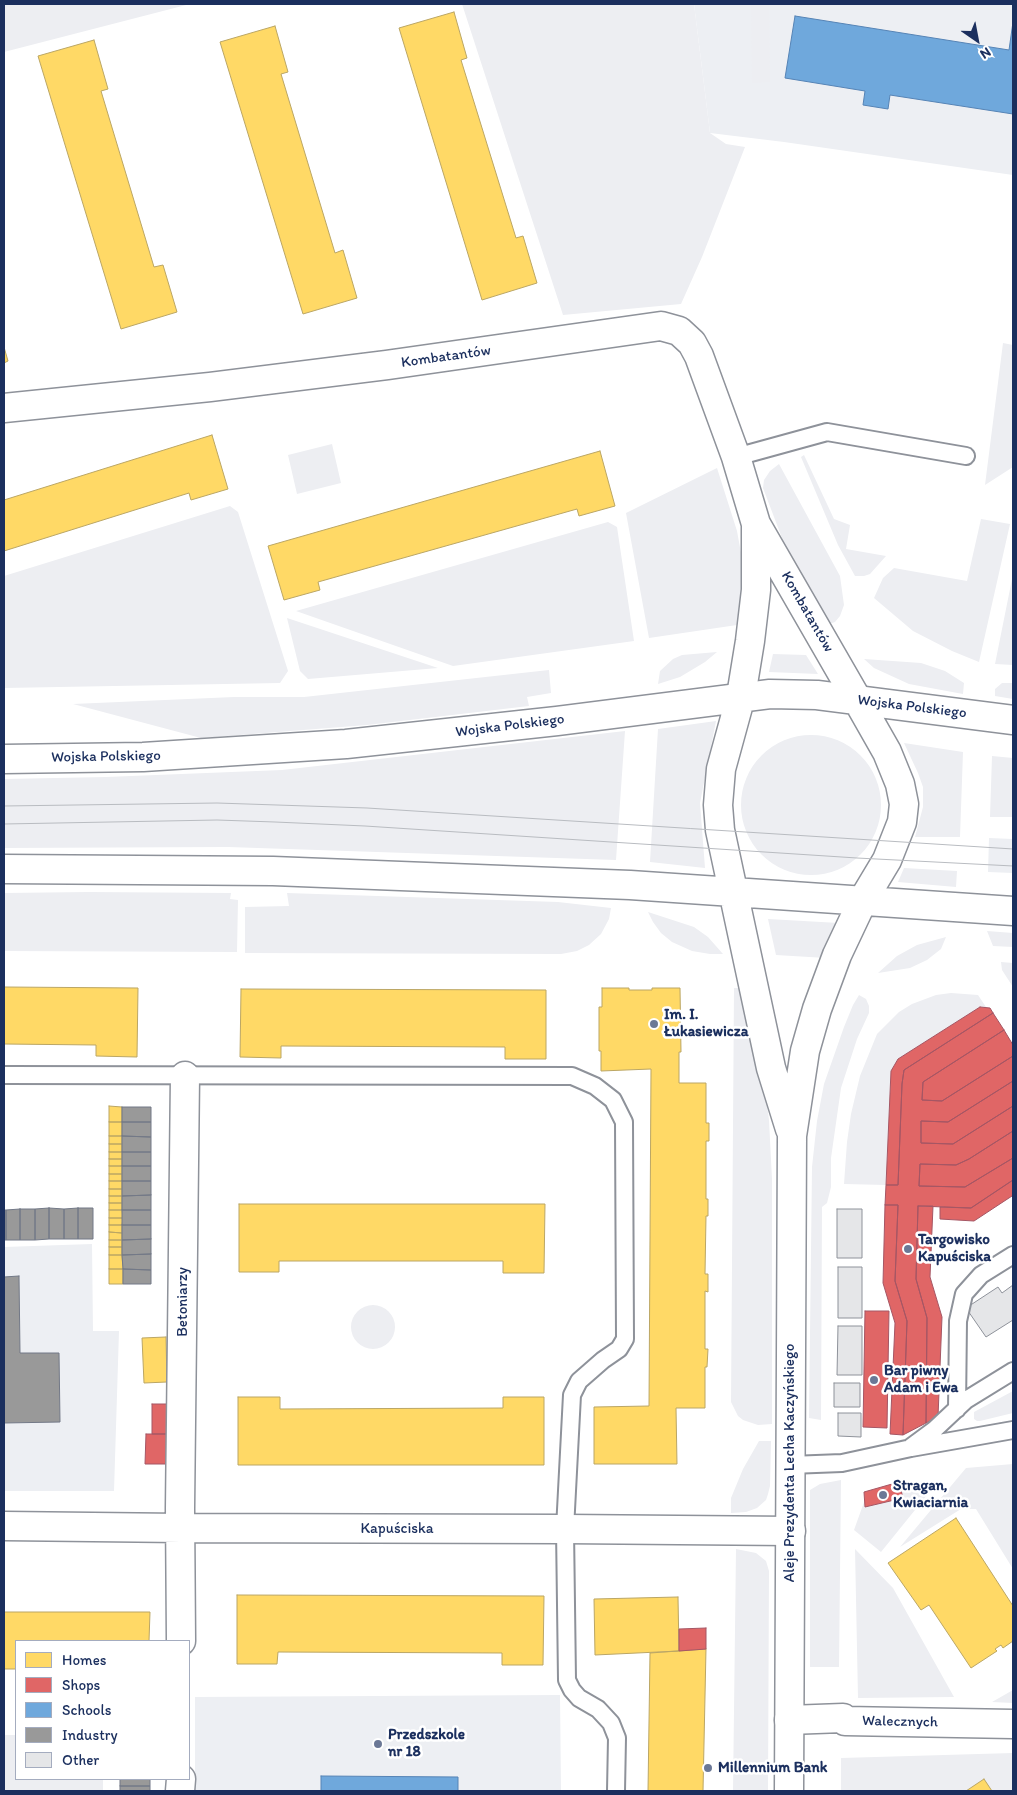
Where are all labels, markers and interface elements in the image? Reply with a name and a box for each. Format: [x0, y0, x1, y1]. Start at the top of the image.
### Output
north arrow [952, 15, 1002, 65]
text: N [977, 43, 994, 63]
street label: Kombatantów [400, 342, 492, 372]
street label: Kombatantów [777, 568, 837, 656]
street label: Wojska Polskiego [856, 691, 968, 723]
street label: Wojska Polskiego [454, 710, 566, 742]
street label: Wojska Polskiego [51, 747, 161, 767]
place label: Im. I. Łukasiewicza [664, 1006, 748, 1041]
marker: Im. I. Łukasiewicza [648, 1018, 660, 1030]
place label: Targowisko Kapuściska [918, 1231, 991, 1266]
marker: Targowisko Kapuściska [902, 1243, 914, 1255]
street label: Betoniarzy [174, 1267, 192, 1337]
street label: Aleje Prezydenta Lecha Kaczyńskiego [781, 1344, 799, 1582]
place label: Bar piwny Adam i Ewa [884, 1362, 958, 1397]
marker: Bar piwny Adam i Ewa [868, 1374, 880, 1386]
place label: Stragan, Kwiaciarnia [893, 1477, 968, 1512]
marker: Stragan, Kwiaciarnia [877, 1489, 889, 1501]
street label: Kapuściska [360, 1520, 434, 1538]
legend [15, 1640, 190, 1780]
text: Homes [62, 1651, 106, 1669]
text: Shops [62, 1676, 100, 1694]
text: Schools [62, 1701, 111, 1719]
street label: Walecznych [862, 1712, 938, 1732]
text: Industry [62, 1726, 118, 1744]
place label: Przedszkole nr 18 [388, 1726, 465, 1761]
marker: Przedszkole nr 18 [372, 1738, 384, 1750]
text: Other [62, 1751, 99, 1769]
place label: Millennium Bank [718, 1759, 827, 1777]
marker: Millennium Bank [702, 1762, 714, 1774]

